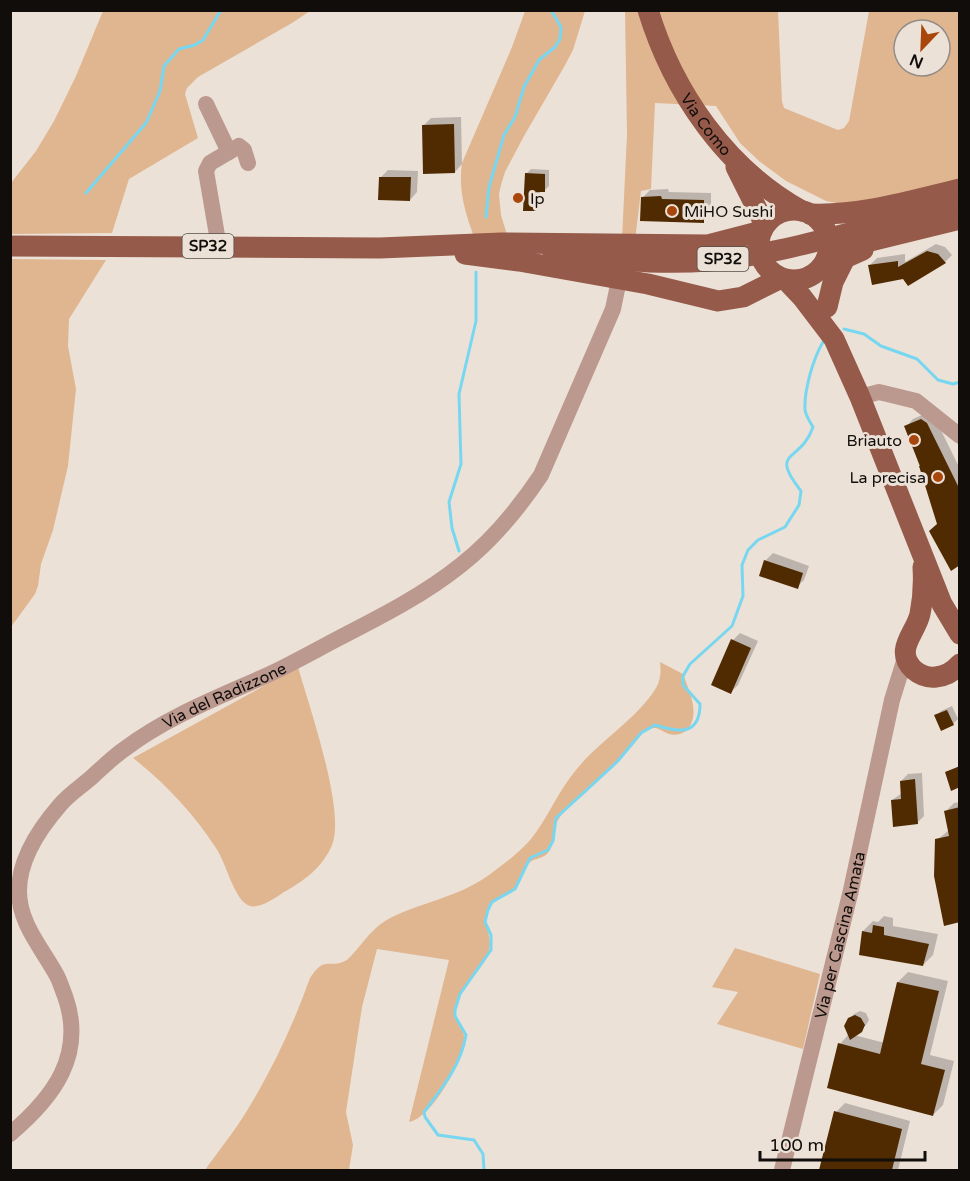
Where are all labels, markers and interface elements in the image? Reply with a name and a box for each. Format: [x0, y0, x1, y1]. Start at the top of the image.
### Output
north arrow [892, 18, 952, 78]
text: N [907, 49, 926, 73]
street label: Via Como [676, 90, 735, 160]
place label: Ip [530, 189, 545, 209]
marker: Ip [511, 191, 525, 205]
place label: MiHO Sushi [684, 202, 773, 222]
marker: MiHO Sushi [665, 204, 679, 218]
road number: SP32 [182, 234, 234, 258]
road number: SP32 [698, 247, 748, 271]
place label: Briauto [847, 431, 902, 451]
marker: Briauto [907, 433, 921, 447]
place label: La precisa [849, 468, 926, 488]
marker: La precisa [931, 470, 945, 484]
street label: Via del Radizzone [159, 659, 290, 733]
street label: Via per Cascina Amata [811, 850, 870, 1021]
scale bar [760, 1124, 925, 1162]
text: 100 m [769, 1134, 824, 1156]

